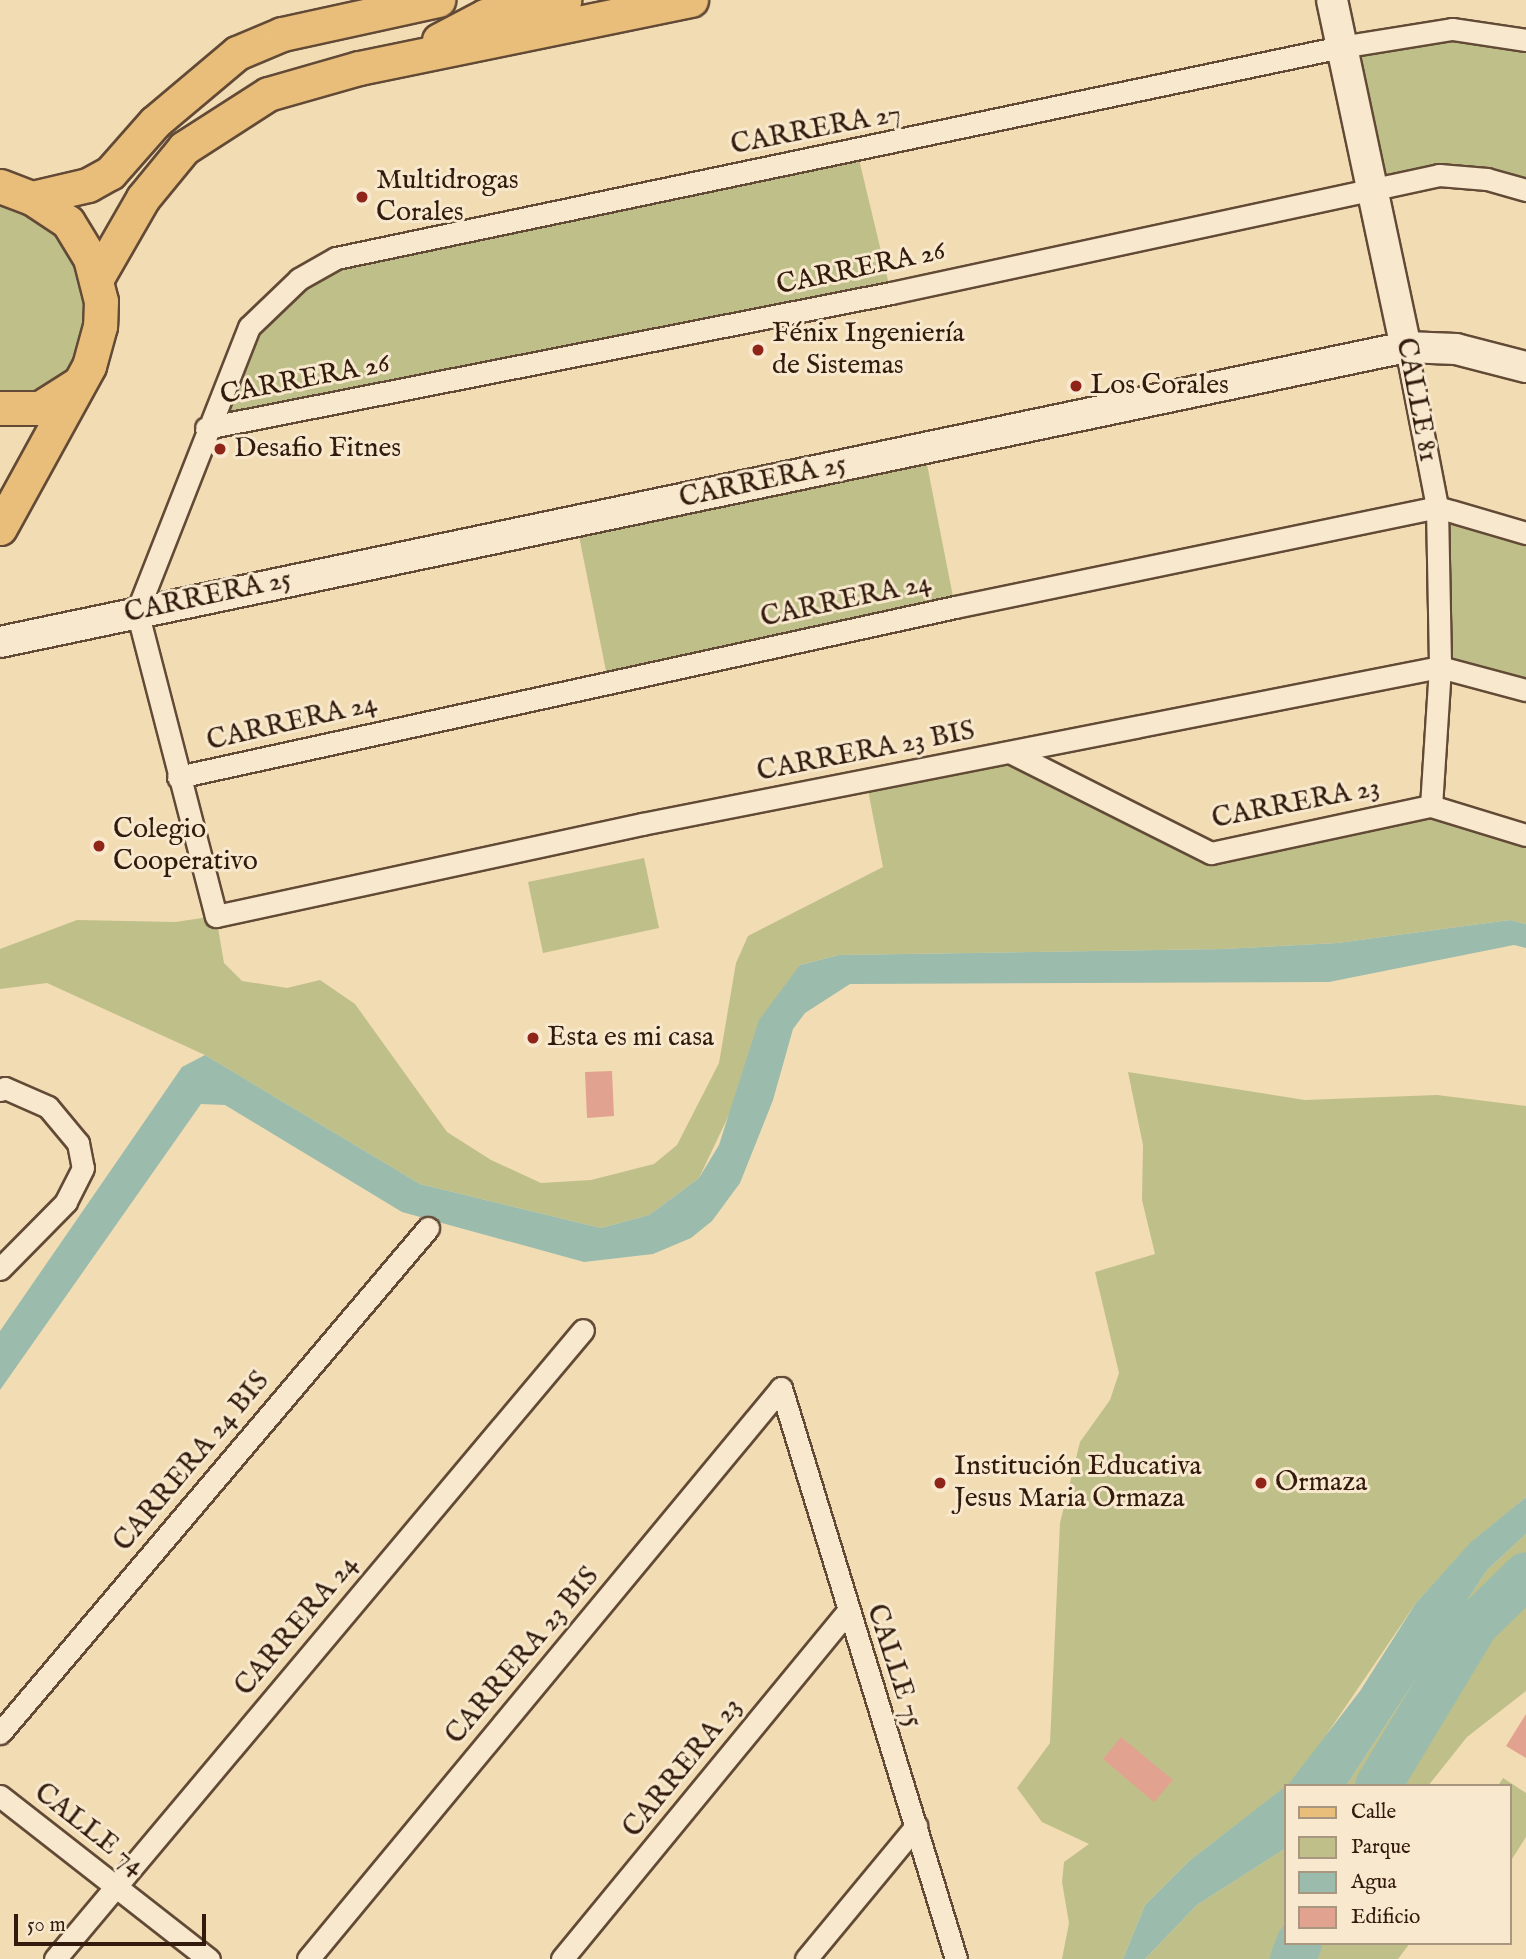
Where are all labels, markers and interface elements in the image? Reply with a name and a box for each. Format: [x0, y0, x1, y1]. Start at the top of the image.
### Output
street label: CARRERA 27 [728, 97, 904, 163]
place label: Multidrogas Corales [376, 164, 519, 230]
marker: Multidrogas Corales [354, 189, 370, 205]
street label: CARRERA 26 [774, 235, 948, 303]
place label: Fénix Ingeniería de Sistemas [772, 317, 965, 383]
street label: CALLE 81 [1388, 335, 1444, 465]
marker: Fénix Ingeniería de Sistemas [750, 342, 766, 358]
street label: CARRERA 26 [218, 347, 392, 413]
place label: Los Corales [1090, 369, 1229, 403]
marker: Los Corales [1068, 378, 1084, 394]
place label: Desafio Fitnes [234, 432, 401, 466]
marker: Desafio Fitnes [212, 441, 228, 457]
street label: CARRERA 25 [676, 448, 850, 516]
street label: CARRERA 25 [121, 563, 295, 631]
street label: CARRERA 24 [758, 567, 934, 635]
street label: CARRERA 24 [204, 687, 380, 759]
street label: CARRERA 23 BIS [754, 714, 978, 790]
street label: CARRERA 23 [1209, 771, 1383, 837]
place label: Colegio Cooperativo [113, 813, 258, 879]
marker: Colegio Cooperativo [91, 838, 107, 854]
place label: Esta es mi casa [547, 1021, 714, 1055]
marker: Esta es mi casa [525, 1030, 541, 1046]
street label: CARRERA 24 BIS [107, 1365, 277, 1559]
place label: Institución Educativa Jesus Maria Ormaza [954, 1450, 1202, 1516]
place label: Ormaza [1275, 1466, 1367, 1500]
marker: Institución Educativa Jesus Maria Ormaza [932, 1475, 948, 1491]
marker: Ormaza [1253, 1475, 1269, 1491]
street label: CARRERA 24 [228, 1549, 366, 1703]
street label: CARRERA 23 BIS [439, 1560, 607, 1752]
street label: CALLE 75 [858, 1600, 930, 1732]
street label: CARRERA 23 [616, 1691, 750, 1845]
street label: CALLE 74 [27, 1776, 151, 1884]
legend [1284, 1784, 1512, 1945]
text: Calle [1351, 1799, 1396, 1826]
text: Parque [1351, 1834, 1411, 1861]
text: Agua [1351, 1869, 1397, 1896]
scale bar [18, 1899, 210, 1943]
text: Edificio [1351, 1904, 1420, 1931]
text: 50 m [27, 1912, 66, 1939]

